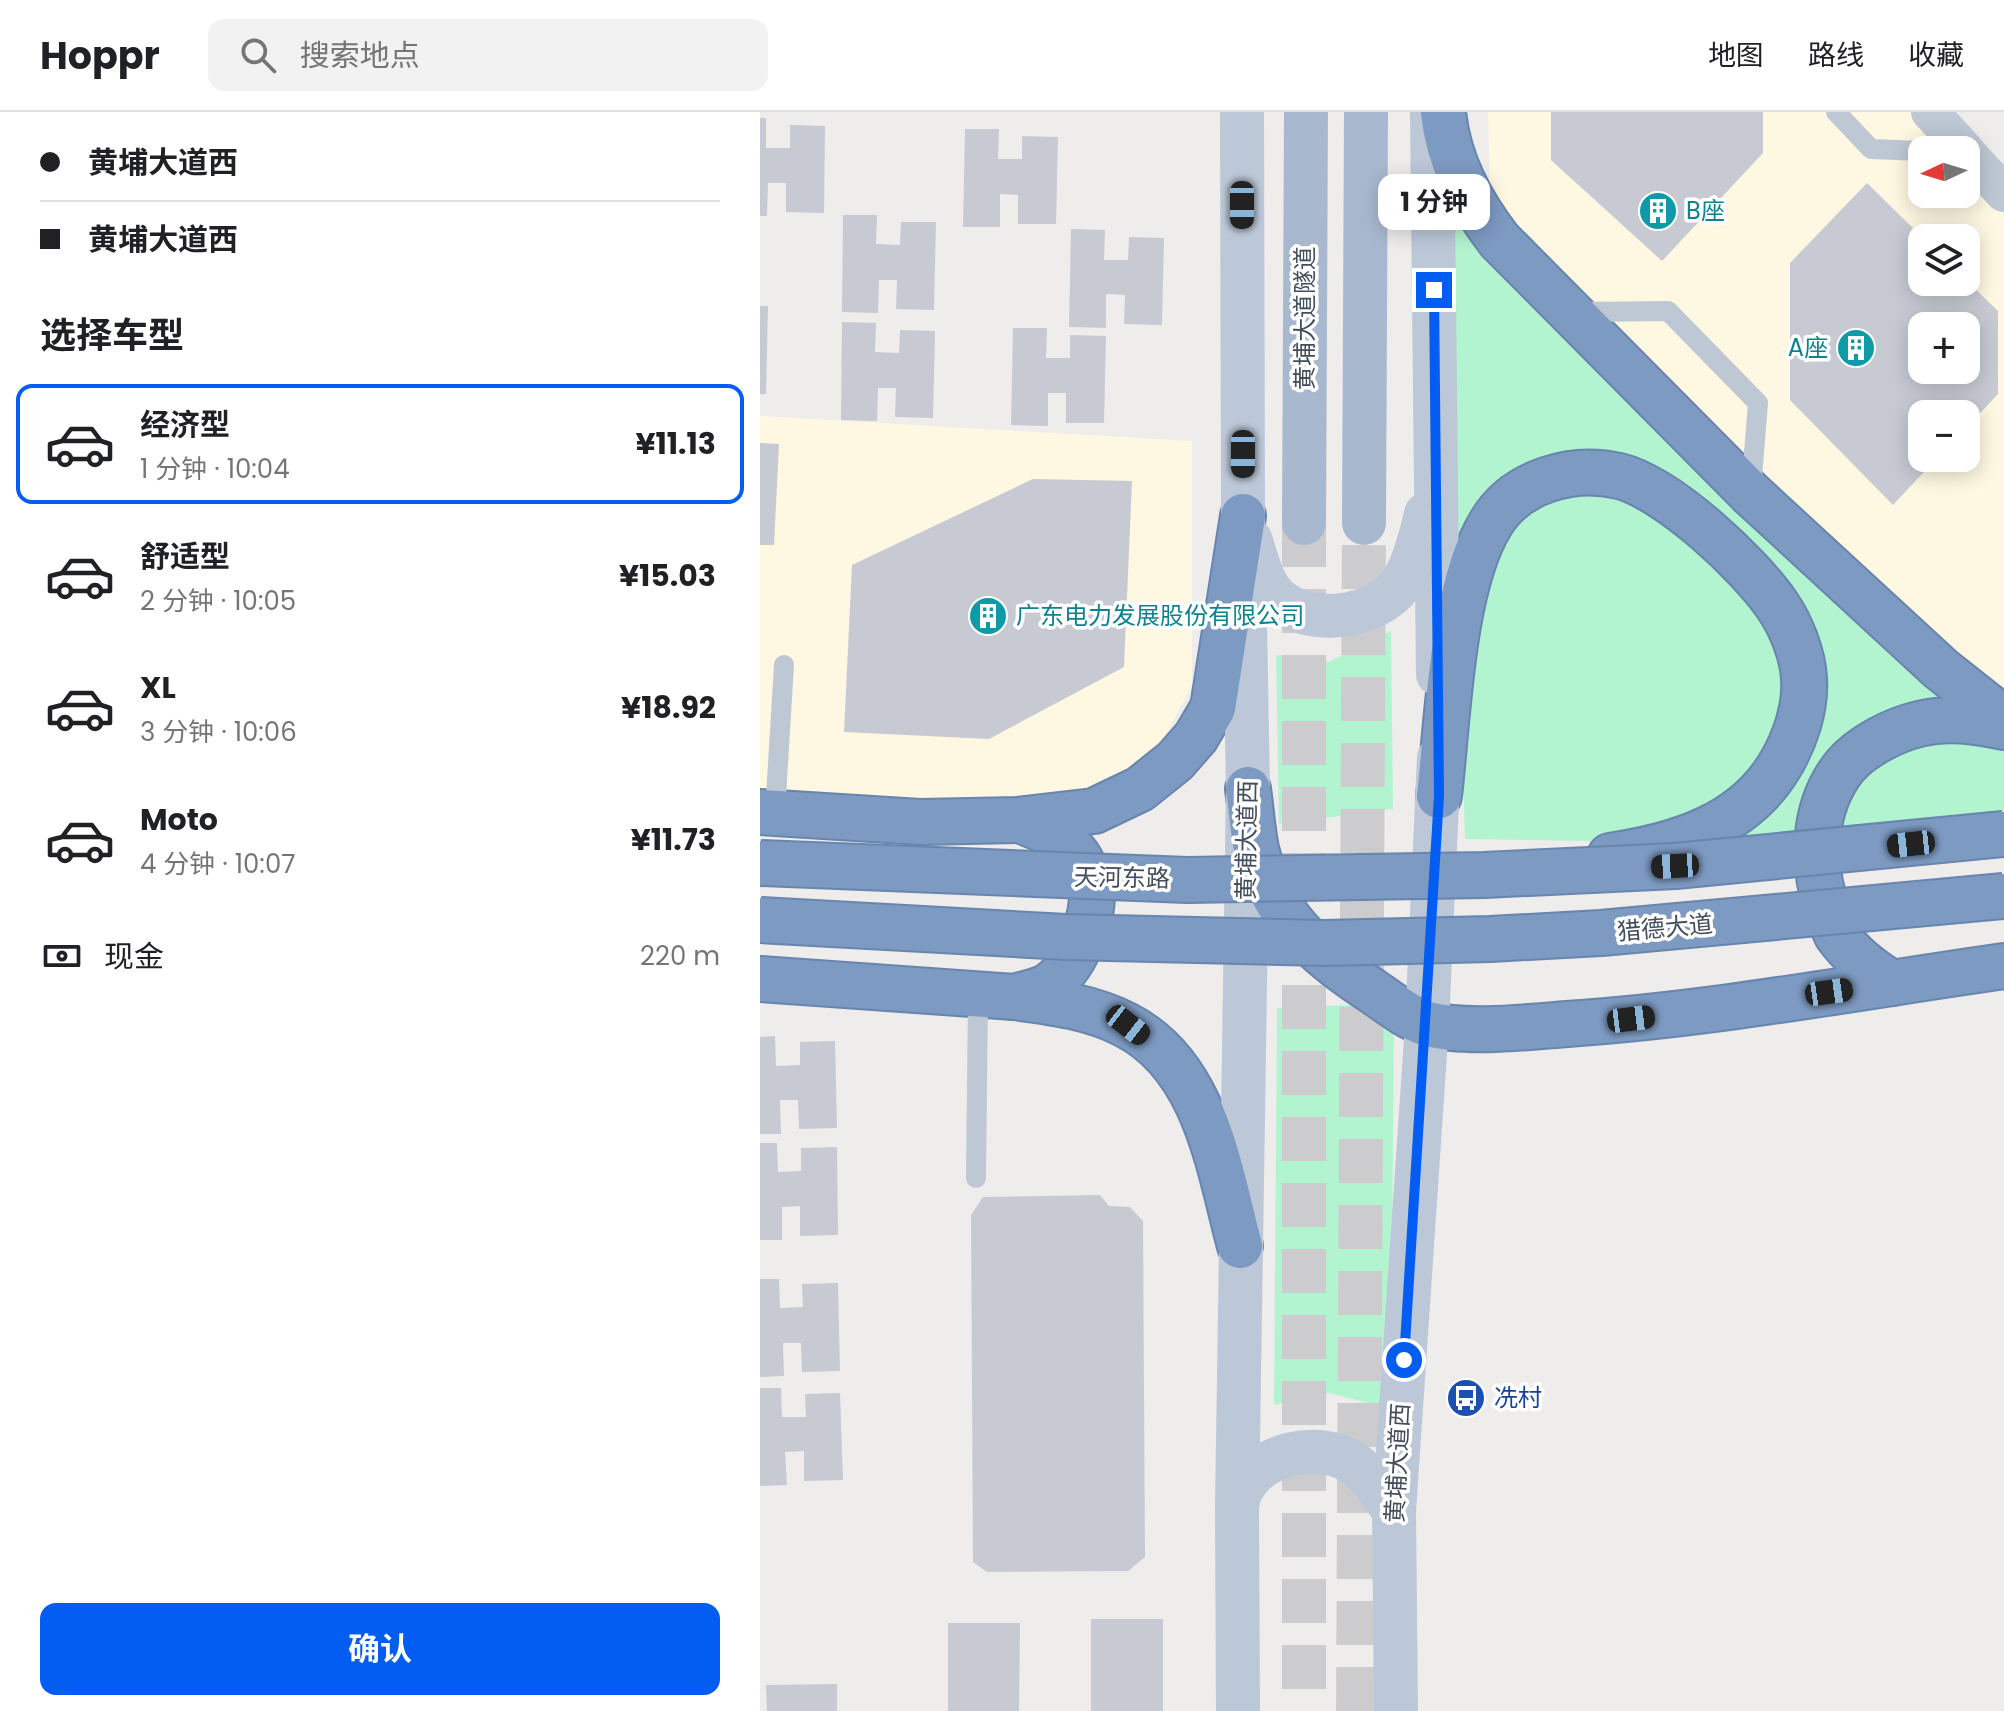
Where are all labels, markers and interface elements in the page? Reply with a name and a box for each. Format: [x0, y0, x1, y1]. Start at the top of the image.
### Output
search box [208, 19, 768, 91]
text: Hoppr [40, 29, 160, 82]
icon: search [236, 33, 280, 77]
text: 搜索地点 [300, 34, 420, 77]
text: 地图 [1708, 36, 1764, 75]
text: 路线 [1808, 36, 1864, 75]
text: 收藏 [1908, 36, 1964, 75]
north arrow [1908, 136, 1980, 208]
map controls [1908, 136, 1980, 472]
text: 黄埔大道西 [88, 141, 238, 184]
callout: 1 分钟 [1378, 174, 1490, 230]
car [1230, 181, 1254, 229]
text: 1 分钟 [1400, 184, 1468, 220]
building icon: B座 [1637, 190, 1679, 232]
place label: B座 [1686, 194, 1725, 227]
text: 黄埔大道西 [88, 218, 238, 261]
button: layers [1908, 224, 1980, 296]
street label: 黄埔大道隧道 [1288, 246, 1321, 390]
route end [1416, 272, 1452, 308]
text: 选择车型 [40, 310, 184, 361]
button: + [1908, 312, 1980, 384]
building icon: A座 [1835, 327, 1877, 369]
place label: A座 [1788, 331, 1828, 364]
button: − [1908, 400, 1980, 472]
text: 经济型 [140, 403, 230, 446]
icon: car [44, 408, 116, 480]
text: ¥11.13 [635, 422, 716, 465]
car [1231, 430, 1255, 478]
text: 1 分钟 · 10:04 [140, 451, 290, 487]
text: 舒适型 [140, 535, 230, 578]
icon: car [44, 540, 116, 612]
text: ¥15.03 [619, 554, 716, 597]
text: 2 分钟 · 10:05 [140, 583, 296, 619]
building icon: 广东电力发展股份有限公司 [967, 595, 1009, 637]
place label: 广东电力发展股份有限公司 [1016, 599, 1304, 632]
text: XL [140, 666, 176, 709]
icon: car [44, 672, 116, 744]
text: ¥18.92 [621, 686, 716, 729]
text: 3 分钟 · 10:06 [140, 714, 297, 750]
street label: 黄埔大道西 [1229, 780, 1264, 900]
text: Moto [140, 798, 218, 841]
icon: car [44, 804, 116, 876]
text: ¥11.73 [631, 818, 716, 861]
car [1886, 830, 1936, 858]
text: 4 分钟 · 10:07 [140, 846, 295, 882]
car [1650, 853, 1700, 879]
street label: 天河东路 [1074, 860, 1170, 895]
street label: 猎德大道 [1616, 907, 1714, 948]
icon: cash [40, 934, 84, 978]
text: 现金 [104, 935, 164, 978]
text: 220 m [640, 938, 720, 974]
car [1804, 977, 1854, 1007]
car [1102, 1001, 1154, 1049]
car [1606, 1004, 1656, 1034]
route start [1386, 1342, 1422, 1378]
bus stop icon: 冼村 [1445, 1377, 1487, 1419]
place label: 冼村 [1494, 1381, 1542, 1414]
street label: 黄埔大道西 [1378, 1402, 1417, 1524]
button: 确认 [40, 1603, 720, 1695]

